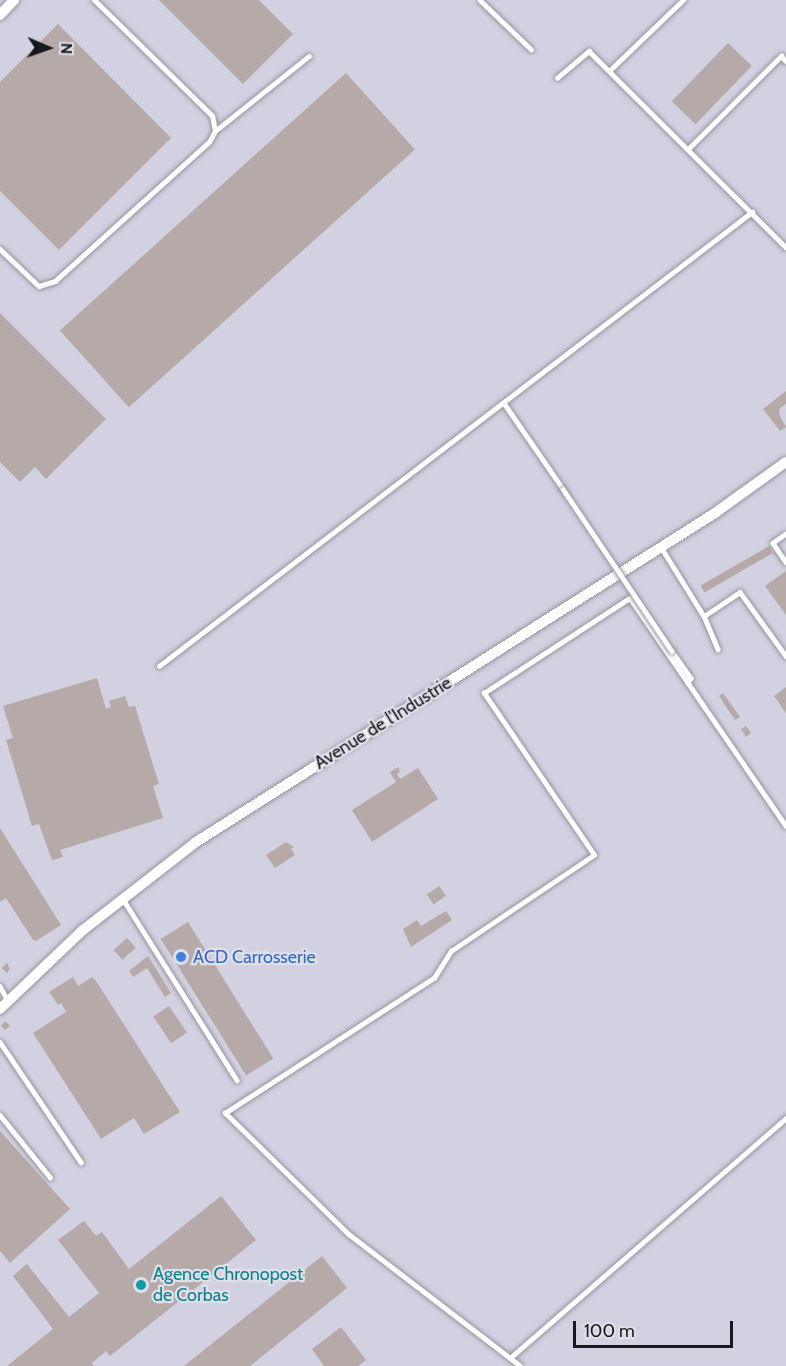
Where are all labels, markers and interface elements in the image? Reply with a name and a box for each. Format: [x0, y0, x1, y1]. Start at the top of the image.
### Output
north arrow [18, 18, 78, 78]
text: N [57, 43, 76, 55]
street label: Avenue de l'Industrie [310, 672, 456, 774]
place label: ACD Carrosserie [193, 946, 316, 968]
marker: ACD Carrosserie [174, 950, 188, 964]
place label: Agence Chronopost de Corbas [153, 1264, 303, 1306]
marker: Agence Chronopost de Corbas [134, 1278, 148, 1292]
scale bar [576, 1309, 736, 1347]
text: 100 m [584, 1320, 635, 1342]

